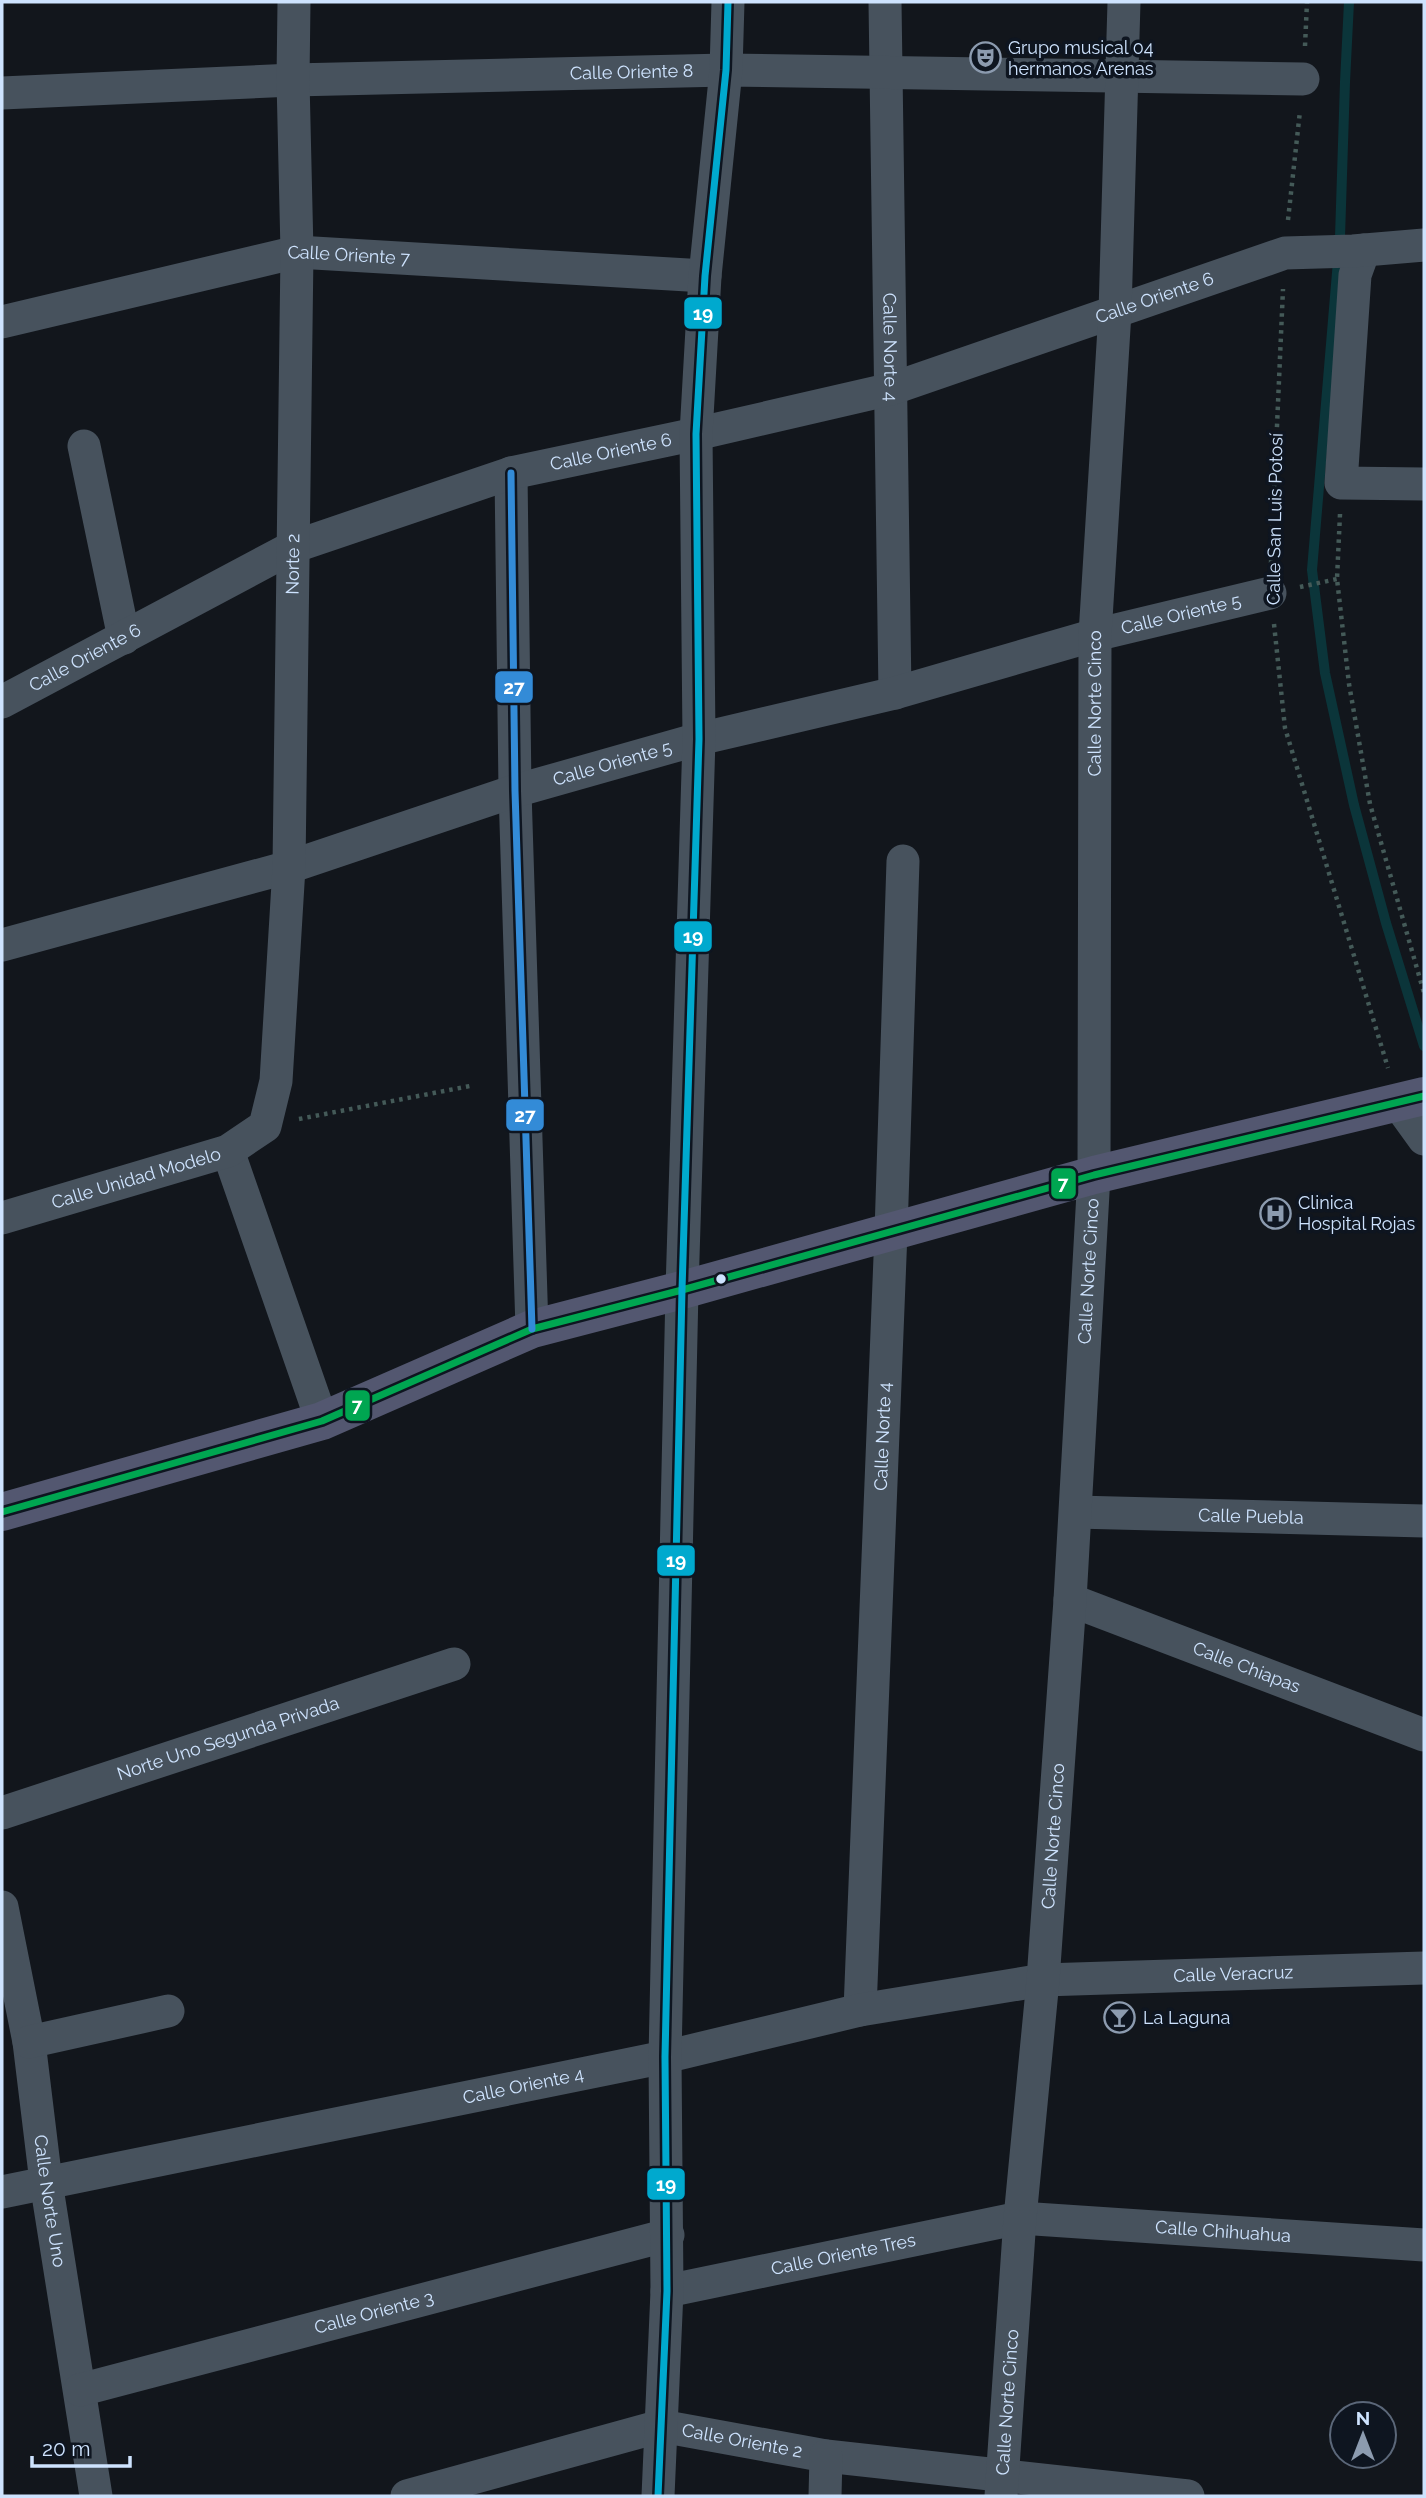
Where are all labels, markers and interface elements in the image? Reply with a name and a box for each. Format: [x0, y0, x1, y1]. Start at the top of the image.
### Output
place label: Grupo musical 04 hermanos Arenas [1008, 37, 1154, 79]
theatre icon: Grupo musical 04 hermanos Arenas [968, 41, 1002, 75]
street label: Calle Oriente 8 [570, 60, 694, 84]
street label: Calle Oriente 7 [285, 241, 411, 269]
street label: Calle Oriente 6 [1093, 267, 1217, 328]
street label: Calle Norte 4 [879, 292, 902, 402]
line badge: 19 [683, 296, 723, 330]
text: 19 [693, 302, 713, 324]
street label: Calle Oriente 6 [548, 428, 674, 474]
street label: Calle San Luis Potosí [1262, 433, 1287, 605]
street label: Norte 2 [282, 533, 303, 595]
street label: Calle Oriente 5 [1119, 589, 1243, 638]
street label: Calle Oriente 6 [25, 619, 144, 696]
street label: Calle Norte Cinco [1084, 630, 1105, 777]
line badge: 27 [494, 670, 534, 704]
text: 27 [503, 676, 525, 698]
street label: Calle Oriente 5 [550, 736, 674, 790]
line badge: 19 [673, 920, 713, 953]
text: 19 [683, 925, 703, 947]
line badge: 27 [505, 1098, 545, 1132]
text: 27 [514, 1104, 536, 1126]
street label: Calle Unidad Modelo [49, 1143, 224, 1213]
line badge: 7 [1050, 1167, 1077, 1200]
text: 7 [1058, 1172, 1069, 1194]
place label: Clinica Hospital Rojas [1298, 1192, 1415, 1234]
hospital icon: Clinica Hospital Rojas [1258, 1196, 1292, 1230]
street label: Calle Norte Cinco [1073, 1197, 1103, 1345]
unlabelled marker [714, 1272, 728, 1286]
street label: Calle Norte 4 [870, 1381, 895, 1491]
line badge: 7 [344, 1389, 371, 1422]
text: 7 [352, 1394, 363, 1416]
street label: Calle Puebla [1198, 1504, 1304, 1528]
line badge: 19 [656, 1544, 696, 1577]
text: 19 [666, 1549, 686, 1571]
street label: Calle Chiapas [1190, 1637, 1304, 1697]
street label: Norte Uno Segunda Privada [114, 1692, 341, 1784]
street label: Calle Norte Cinco [1037, 1762, 1068, 1910]
street label: Calle Veracruz [1173, 1961, 1294, 1986]
bar icon: La Laguna [1103, 2001, 1137, 2035]
place label: La Laguna [1143, 2007, 1230, 2028]
street label: Calle Oriente 4 [461, 2063, 586, 2108]
street label: Calle Norte Uno [30, 2133, 70, 2269]
line badge: 19 [646, 2167, 686, 2201]
text: 19 [656, 2173, 676, 2195]
street label: Calle Chihuahua [1155, 2216, 1292, 2246]
street label: Calle Oriente Tres [769, 2229, 918, 2279]
street label: Calle Oriente 3 [312, 2286, 436, 2338]
street label: Calle Norte Cinco [991, 2328, 1022, 2476]
north arrow [1328, 2400, 1398, 2470]
text: N [1356, 2407, 1370, 2429]
street label: Calle Oriente 2 [680, 2419, 804, 2462]
scale bar [32, 2424, 130, 2468]
text: 20 m [42, 2436, 90, 2461]

